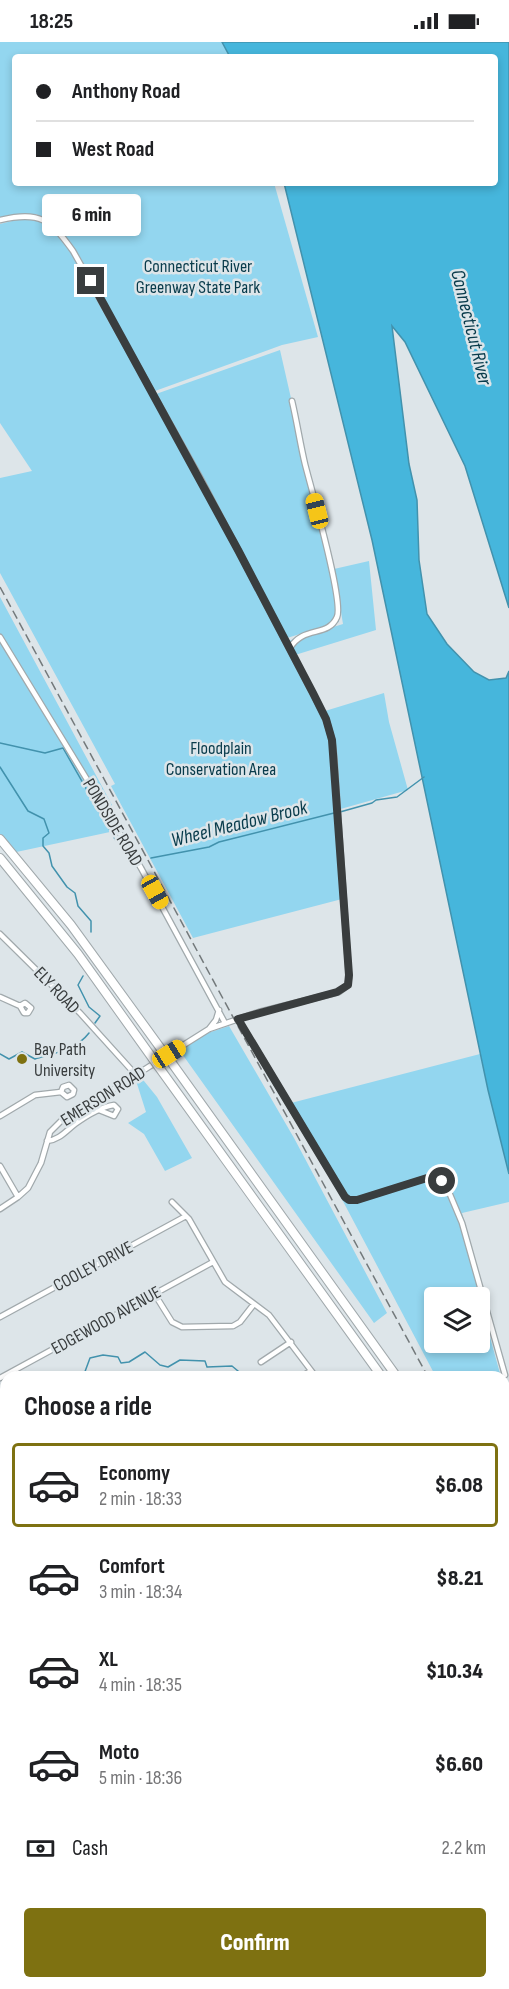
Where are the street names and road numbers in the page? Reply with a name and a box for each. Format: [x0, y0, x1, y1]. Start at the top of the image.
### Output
street label: PONDSIDE ROAD [78, 775, 147, 870]
street label: ELY ROAD [29, 963, 84, 1018]
street label: EMERSON ROAD [57, 1062, 150, 1131]
street label: COOLEY DRIVE [50, 1237, 137, 1296]
street label: EDGEWOOD AVENUE [48, 1282, 165, 1359]

